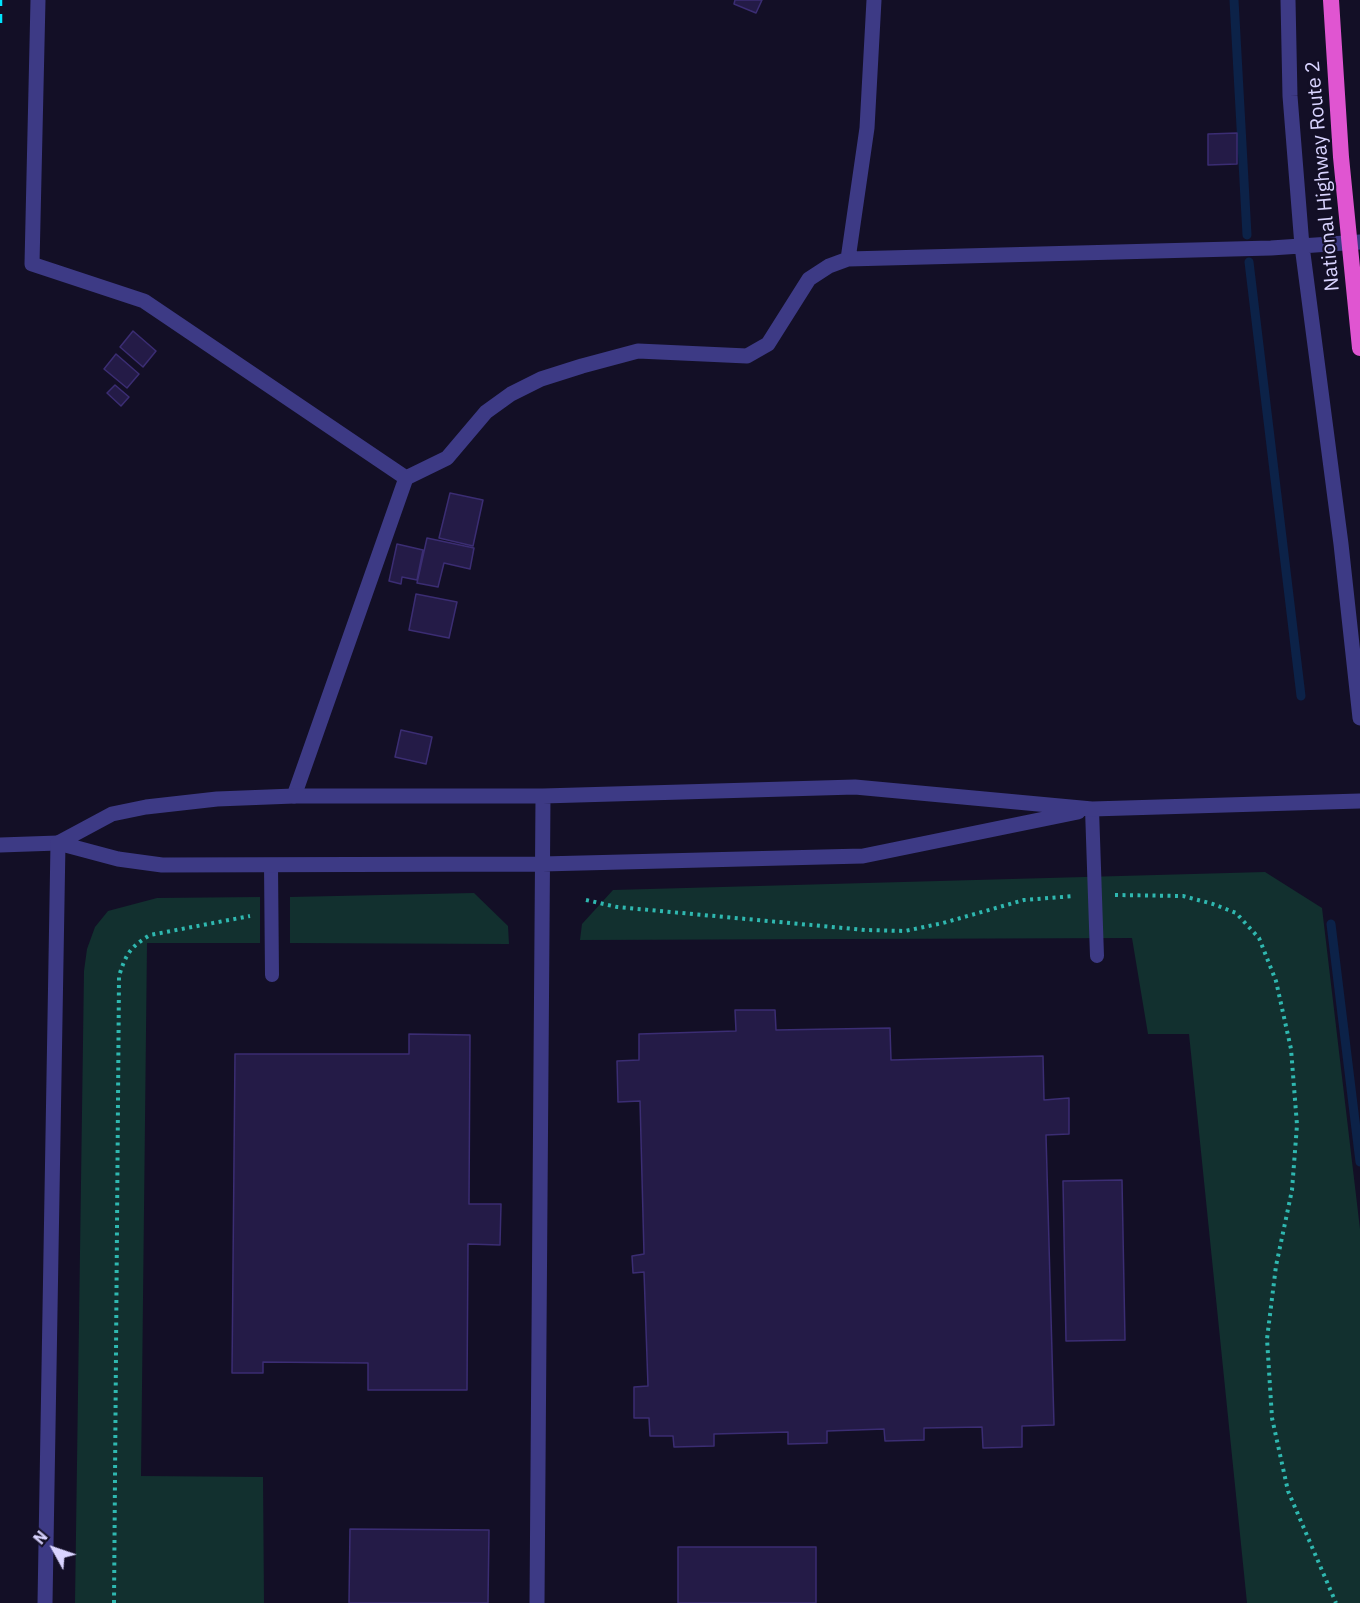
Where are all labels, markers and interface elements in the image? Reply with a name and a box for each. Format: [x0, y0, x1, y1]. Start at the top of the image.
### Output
street label: National Highway Route 2 [1301, 60, 1345, 292]
north arrow [24, 1519, 84, 1579]
text: N [29, 1527, 52, 1548]

